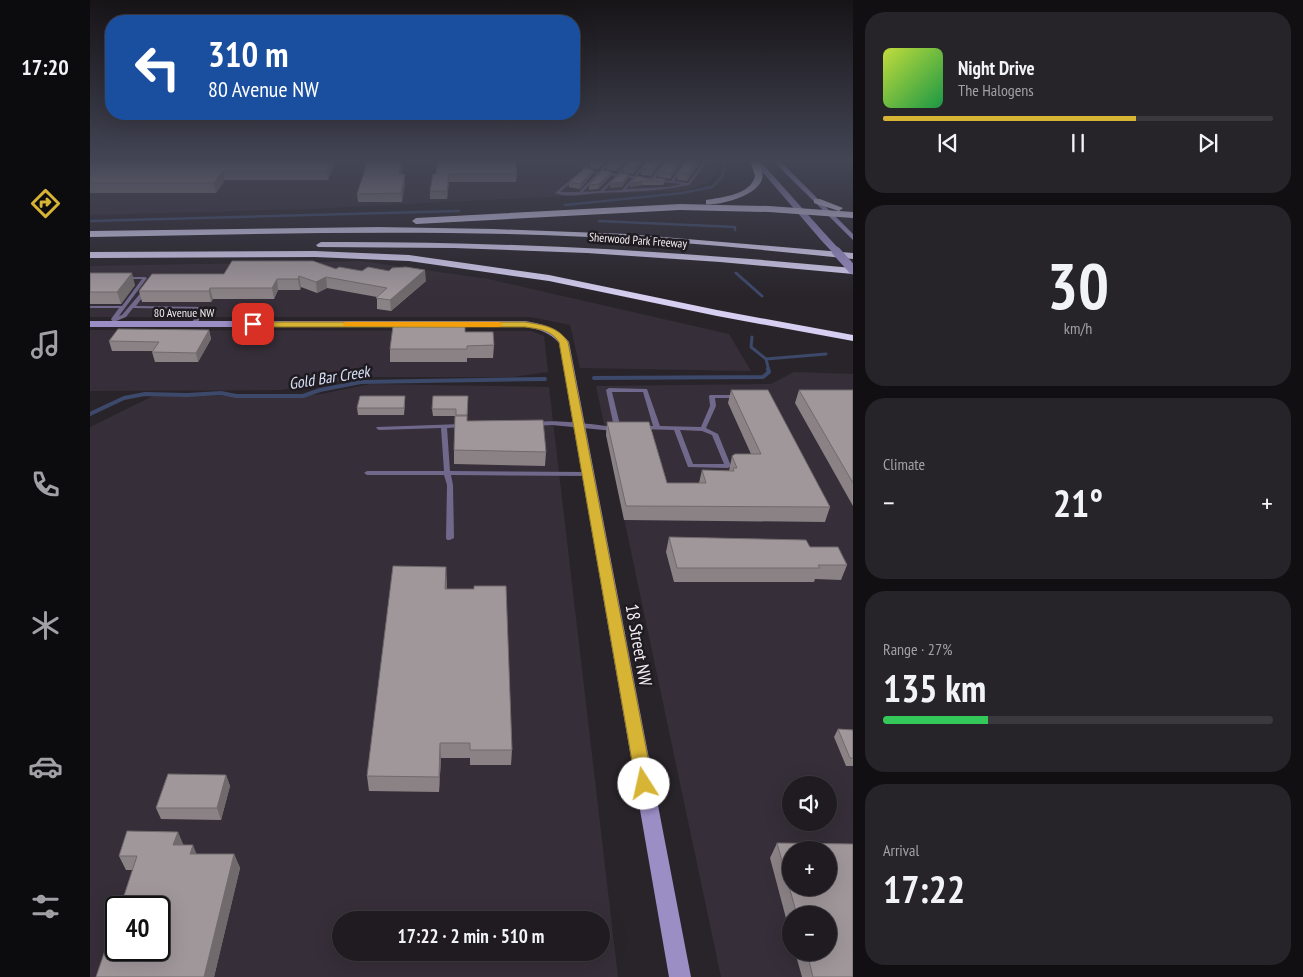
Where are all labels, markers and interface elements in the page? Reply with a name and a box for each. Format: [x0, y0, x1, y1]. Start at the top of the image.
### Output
text: 310 m [208, 31, 289, 77]
icon: left [125, 35, 190, 100]
text: 17:20 [21, 53, 69, 81]
text: Night Drive [958, 56, 1035, 80]
text: 80 Avenue NW [208, 75, 319, 103]
text: The Halogens [958, 80, 1034, 100]
icon: previous [934, 129, 962, 157]
icon: pause [1064, 129, 1092, 157]
icon: next [1194, 129, 1222, 157]
icon: directions [28, 186, 63, 221]
street label: Sherwood Park Freeway [589, 229, 688, 251]
text: 30 [1047, 243, 1109, 327]
pin [232, 303, 274, 345]
street label: 80 Avenue NW [154, 305, 214, 320]
icon: arrive [239, 310, 267, 338]
text: km/h [1064, 318, 1092, 338]
icon: music [28, 327, 63, 362]
water label: Gold Bar Creek [287, 360, 372, 393]
text: Climate [883, 454, 925, 474]
icon: phone [28, 467, 63, 502]
text: 21° [1053, 478, 1103, 527]
text: − [883, 484, 895, 521]
text: + [1261, 484, 1273, 521]
street label: 18 Street NW [620, 602, 658, 688]
icon: climate [28, 608, 63, 643]
text: Range · 27% [883, 639, 952, 659]
text: 135 km [883, 663, 986, 712]
icon: car [28, 749, 63, 784]
position arrow [617, 757, 669, 809]
map controls [782, 776, 837, 961]
button: sound [782, 776, 837, 831]
text: Arrival [883, 840, 919, 860]
button: + [782, 841, 837, 896]
text: 17:22 [883, 864, 965, 913]
icon: filters [28, 889, 63, 924]
speed limit sign: 40 [105, 896, 170, 961]
button: − [782, 906, 837, 961]
text: 17:22 · 2 min · 510 m [398, 924, 544, 948]

